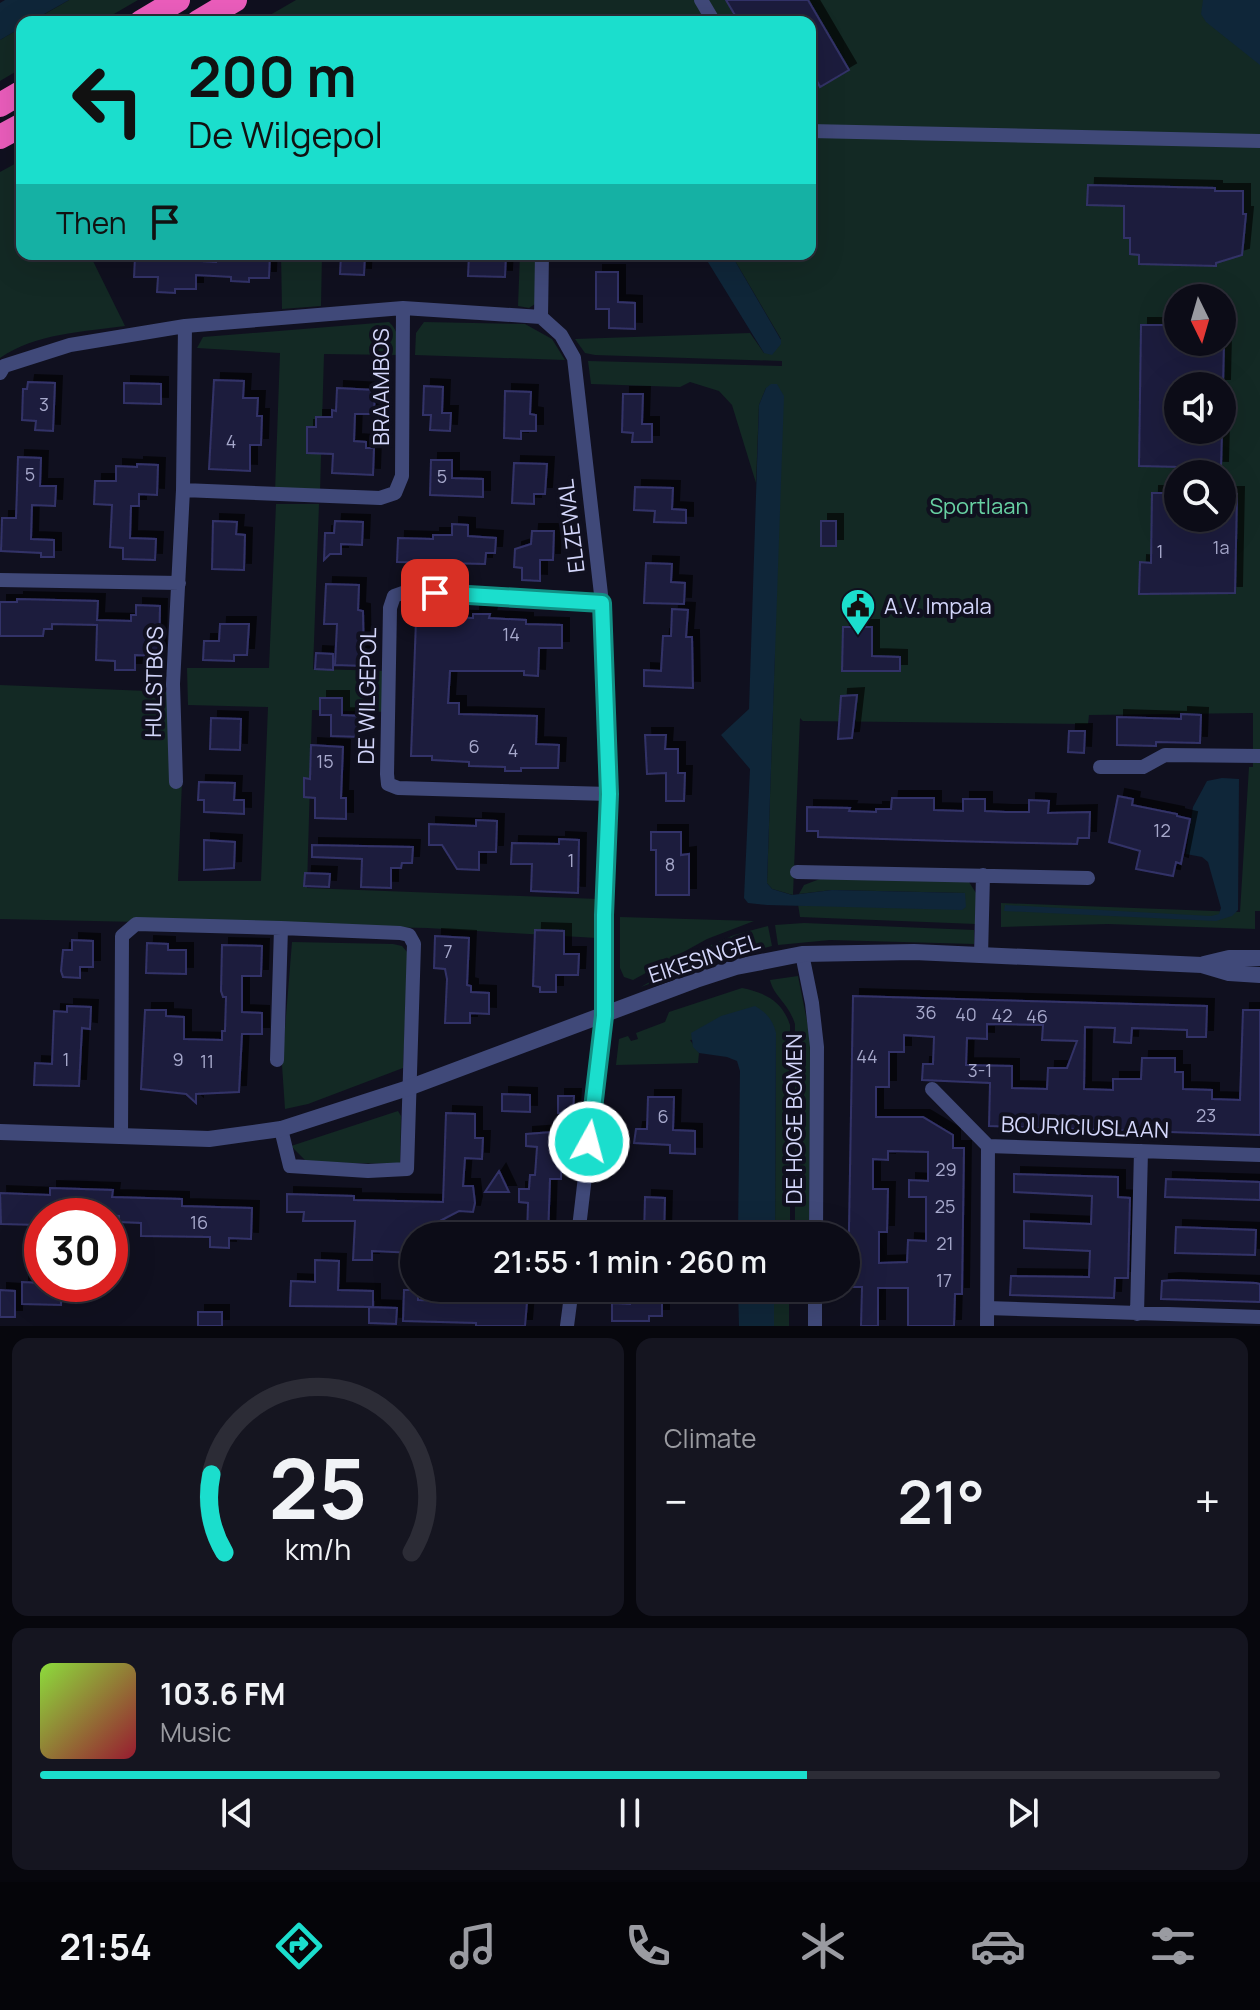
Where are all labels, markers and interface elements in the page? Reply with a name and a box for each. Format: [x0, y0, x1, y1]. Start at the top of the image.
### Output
text: 200 m [188, 37, 357, 114]
icon: left [56, 48, 160, 152]
text: De Wilgepol [188, 110, 383, 159]
icon: arrive [143, 200, 187, 244]
text: Then [56, 202, 127, 243]
north arrow [1164, 284, 1236, 356]
map controls [1164, 284, 1236, 532]
street label: BRAAMBOS [366, 328, 396, 446]
button: sound [1164, 372, 1236, 444]
house number: 3 [39, 392, 49, 416]
house number: 4 [226, 429, 236, 453]
button: search [1164, 460, 1236, 532]
house number: 5 [25, 462, 35, 486]
house number: 5 [437, 464, 447, 488]
street label: ELZEWAL [550, 478, 592, 574]
park label: Sportlaan [930, 491, 1029, 521]
house number: 1a [1212, 535, 1230, 559]
house number: 1 [1156, 539, 1164, 563]
pin [401, 559, 469, 627]
icon: arrive [413, 571, 457, 615]
public building icon: A.V. Impala [839, 587, 877, 637]
place label: A.V. Impala [884, 591, 992, 621]
house number: 14 [502, 622, 520, 646]
street label: HULSTBOS [138, 626, 170, 738]
street label: DE WILGEPOL [351, 627, 383, 765]
house number: 6 [468, 734, 480, 758]
house number: 4 [508, 738, 518, 762]
house number: 15 [316, 749, 334, 773]
house number: 12 [1153, 818, 1171, 842]
house number: 1 [567, 848, 575, 872]
house number: 8 [665, 852, 675, 876]
street label: EIKESINGEL [644, 926, 764, 990]
house number: 7 [443, 939, 453, 963]
house number: 36 [915, 1000, 937, 1024]
house number: 40 [955, 1002, 977, 1026]
house number: 42 [992, 1003, 1012, 1027]
house number: 46 [1026, 1004, 1048, 1028]
street label: DE HOGE BOMEN [779, 1034, 809, 1204]
house number: 44 [856, 1044, 878, 1068]
house number: 1 [62, 1047, 70, 1071]
house number: 9 [172, 1047, 184, 1071]
house number: 11 [200, 1049, 214, 1073]
house number: 3-1 [968, 1058, 992, 1082]
position arrow [547, 1100, 631, 1184]
house number: 23 [1196, 1103, 1216, 1127]
house number: 6 [657, 1104, 669, 1128]
street label: BOURICIUSLAAN [1000, 1109, 1170, 1145]
house number: 29 [935, 1157, 957, 1181]
house number: 25 [935, 1194, 955, 1218]
speed limit sign: 30 [24, 1198, 128, 1302]
house number: 16 [190, 1210, 208, 1234]
house number: 21 [936, 1231, 954, 1255]
text: 21:55 · 1 min · 260 m [493, 1241, 767, 1282]
house number: 17 [936, 1268, 952, 1292]
text: Climate [664, 1420, 756, 1456]
text: 25 [269, 1430, 367, 1544]
text: 21° [897, 1460, 985, 1542]
text: − [664, 1471, 688, 1531]
text: + [1195, 1471, 1220, 1531]
text: km/h [285, 1530, 351, 1569]
text: 103.6 FM [160, 1673, 285, 1714]
text: Music [160, 1714, 231, 1750]
icon: previous [215, 1791, 259, 1835]
icon: pause [608, 1791, 652, 1835]
icon: next [1001, 1791, 1045, 1835]
icon: directions [271, 1918, 327, 1974]
icon: music [445, 1918, 501, 1974]
icon: phone [620, 1918, 676, 1974]
icon: climate [795, 1918, 851, 1974]
icon: car [970, 1918, 1026, 1974]
icon: filters [1145, 1918, 1201, 1974]
text: 21:54 [59, 1922, 152, 1971]

